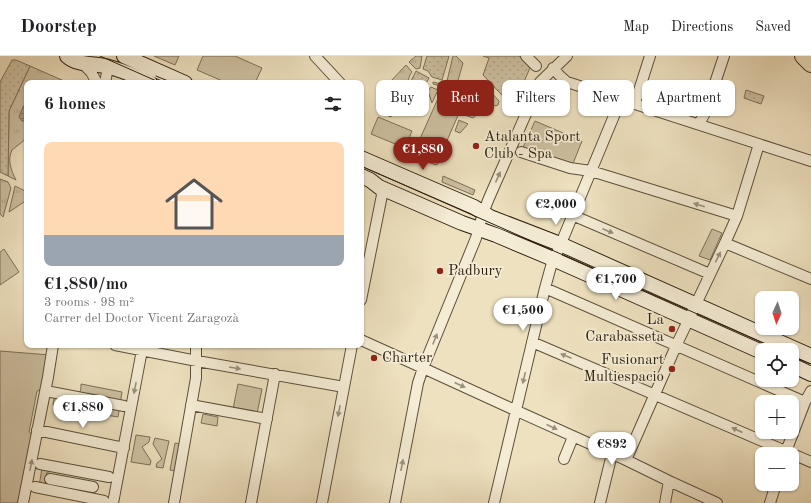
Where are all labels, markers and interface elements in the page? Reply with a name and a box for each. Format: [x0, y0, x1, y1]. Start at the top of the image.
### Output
text: Doorstep [20, 18, 97, 37]
text: Map [623, 20, 649, 34]
text: Directions [671, 20, 733, 34]
text: Saved [755, 20, 791, 34]
chip: Buy [376, 80, 429, 116]
chip: Rent [437, 80, 494, 116]
chip: Filters [502, 80, 570, 116]
chip: New [578, 80, 634, 116]
chip: Apartment [642, 80, 735, 116]
icon: filters [322, 93, 344, 115]
text: 6 homes [44, 96, 106, 113]
place label: Atalanta Sport Club - Spa [484, 130, 580, 162]
pin: €1,880 [390, 137, 456, 171]
marker: Atalanta Sport Club - Spa [471, 141, 481, 151]
text: €1,880 [402, 143, 444, 156]
icon: home [158, 168, 230, 240]
one-way arrow [495, 171, 501, 182]
pin: €2,000 [523, 192, 589, 226]
text: €2,000 [535, 198, 577, 211]
one-way arrow [693, 202, 705, 208]
one-way arrow [603, 228, 615, 234]
one-way arrow [715, 251, 721, 262]
place label: Padbury [448, 264, 503, 279]
marker: Padbury [435, 266, 445, 276]
pin: €1,700 [583, 267, 649, 301]
text: €1,700 [595, 273, 637, 286]
text: €1,880/mo [44, 276, 128, 293]
north arrow [755, 291, 799, 335]
map controls [755, 291, 799, 491]
text: 3 rooms · 98 m² [44, 296, 134, 309]
pin: €1,500 [490, 298, 556, 332]
text: €1,500 [502, 304, 544, 317]
text: Carrer del Doctor Vicent Zaragozà [44, 312, 239, 325]
place label: La Carabasseta [585, 313, 665, 345]
marker: La Carabasseta [667, 324, 677, 334]
one-way arrow [432, 333, 438, 345]
button: locate [755, 343, 799, 387]
place label: Charter [382, 351, 432, 366]
marker: Charter [369, 353, 379, 363]
one-way arrow [560, 353, 572, 359]
place label: Fusionart Multiespacio [583, 353, 664, 385]
marker: Fusionart Multiespacio [667, 364, 677, 374]
one-way arrow [229, 365, 241, 371]
one-way arrow [520, 372, 526, 384]
one-way arrow [132, 382, 138, 395]
one-way arrow [454, 382, 466, 388]
pin: €1,880 [50, 395, 116, 429]
button: + [755, 395, 799, 439]
text: €1,880 [62, 401, 104, 414]
one-way arrow [336, 405, 342, 417]
one-way arrow [546, 424, 557, 430]
one-way arrow [731, 427, 742, 433]
pin: €892 [588, 432, 636, 466]
text: €892 [597, 438, 627, 451]
button: − [755, 447, 799, 491]
one-way arrow [28, 459, 34, 471]
one-way arrow [400, 459, 406, 471]

